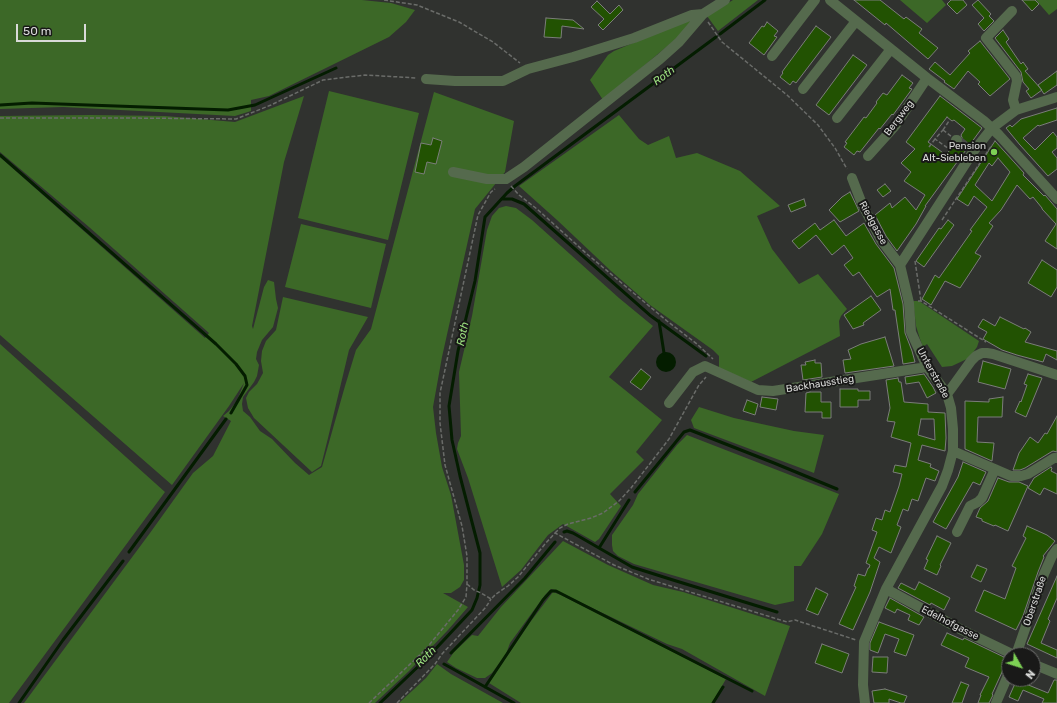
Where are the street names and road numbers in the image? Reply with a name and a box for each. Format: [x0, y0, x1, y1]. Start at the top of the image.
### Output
street label: Bergweg [882, 98, 916, 138]
street label: Riedgasse [856, 199, 890, 247]
street label: Unterstraße [914, 346, 952, 400]
street label: Backhausstieg [785, 373, 855, 395]
street label: Oberstraße [1021, 575, 1049, 627]
street label: Edelhofgasse [919, 603, 981, 643]

